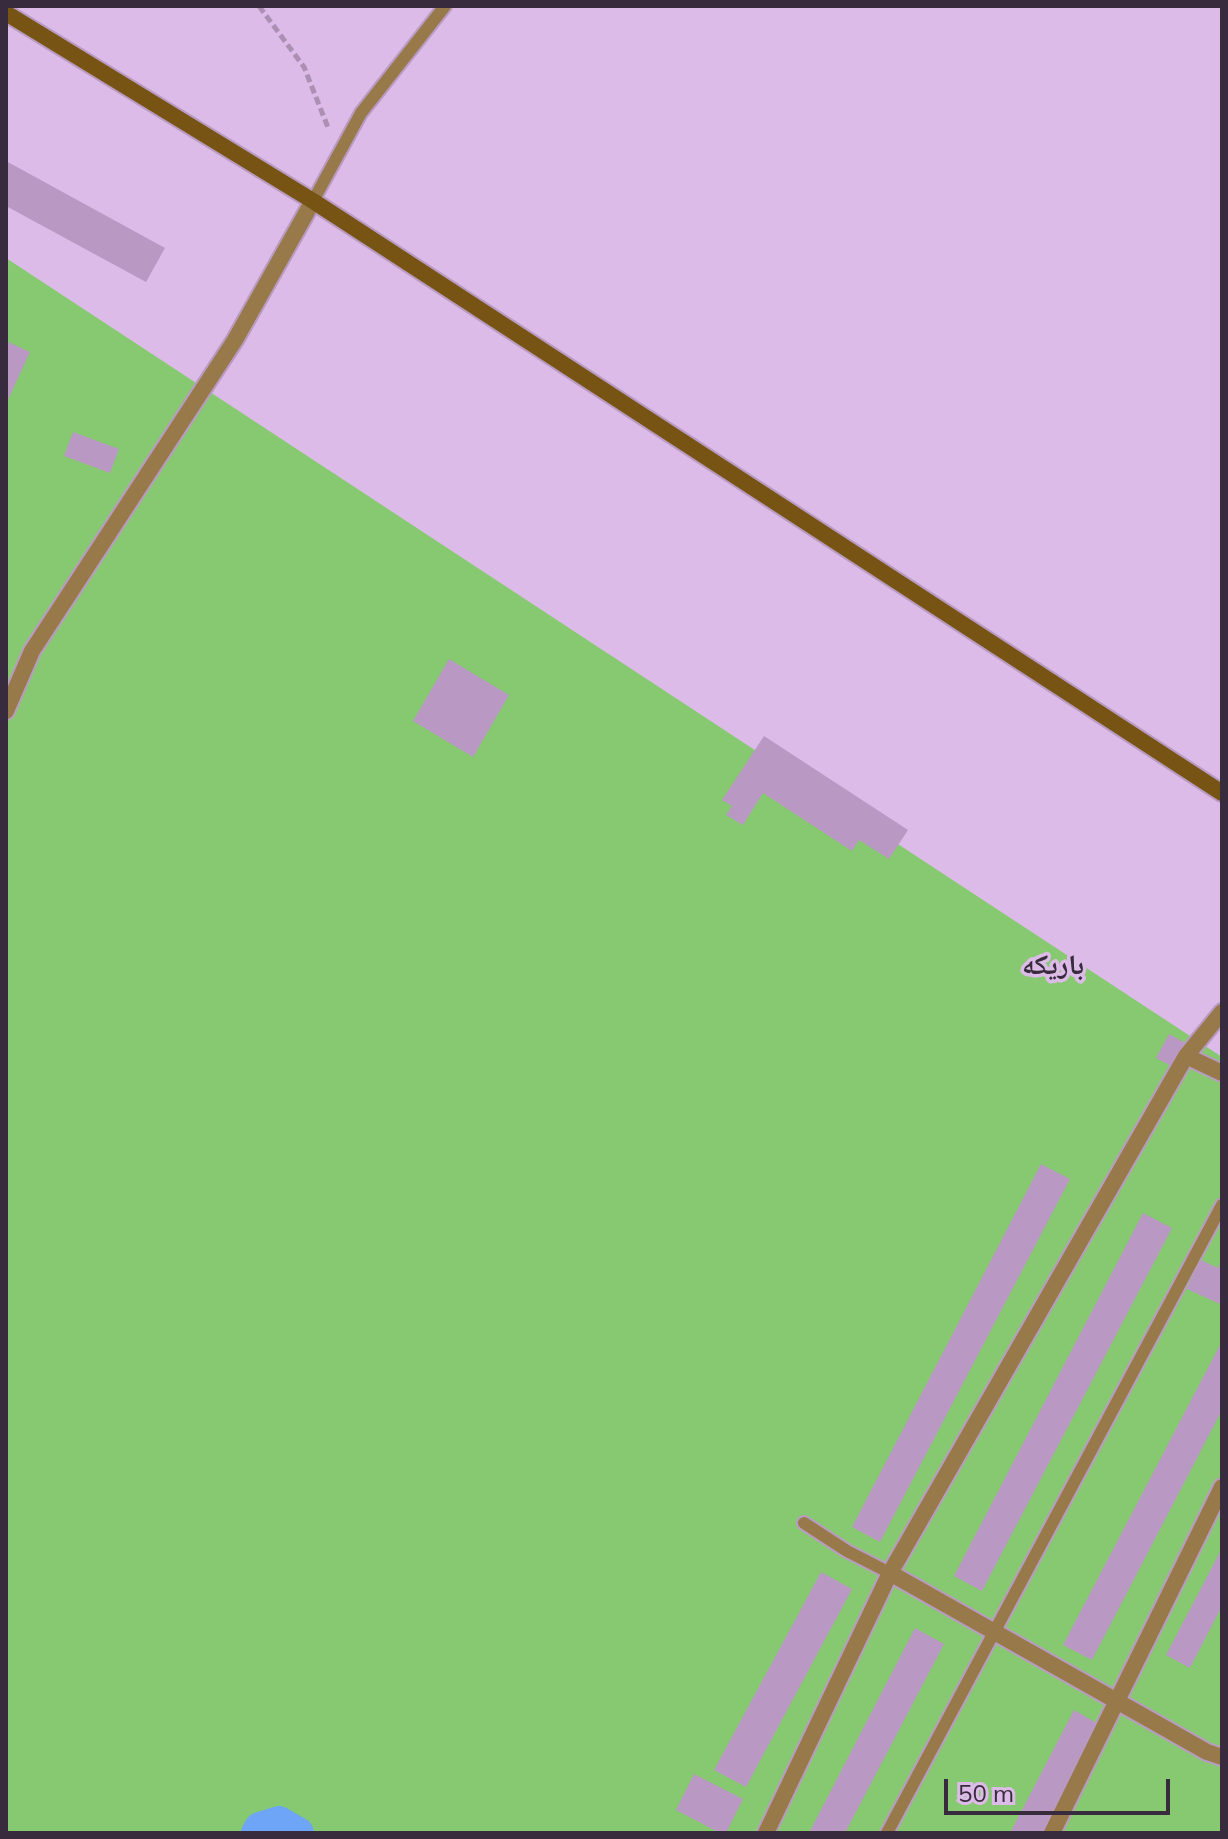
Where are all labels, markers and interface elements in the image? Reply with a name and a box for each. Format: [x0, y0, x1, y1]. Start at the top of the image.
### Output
district label: باریکە [1022, 949, 1084, 983]
scale bar [948, 1763, 1174, 1813]
text: 50 m [958, 1778, 1014, 1808]

